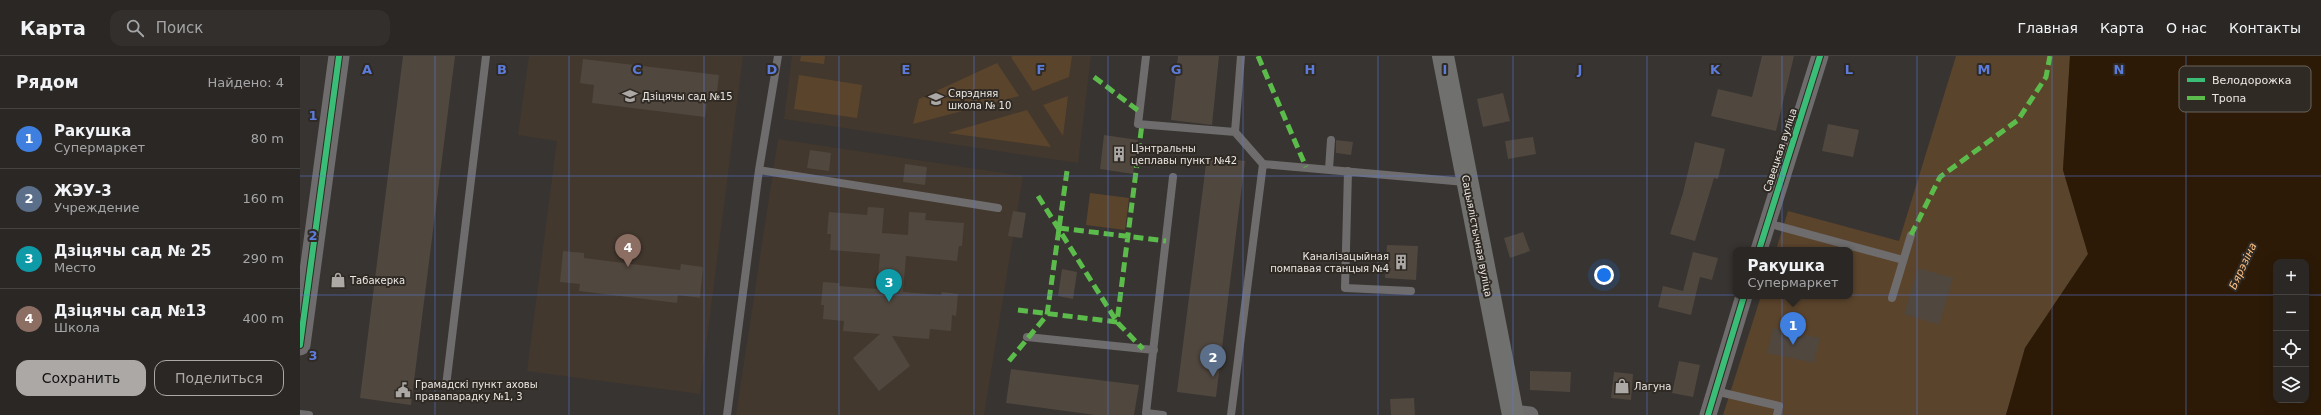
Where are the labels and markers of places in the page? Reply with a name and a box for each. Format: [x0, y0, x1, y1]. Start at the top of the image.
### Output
school or university icon: Дзіцячы сад №15 [621, 87, 639, 105]
place label: Сярэдняя школа № 10 [948, 88, 1011, 111]
school or university icon: Сярэдняя школа № 10 [927, 90, 945, 108]
place label: Дзіцячы сад №15 [642, 91, 733, 102]
place label: Цэнтральны цеплавы пункт №42 [1131, 143, 1237, 166]
building icon: Цэнтральны цеплавы пункт №42 [1110, 145, 1128, 163]
pin: 4 [615, 234, 641, 267]
place label: Каналізацыйная помпавая станцыя №4 [1270, 251, 1389, 274]
building icon: Каналізацыйная помпавая станцыя №4 [1392, 253, 1410, 271]
pin: 3 [876, 269, 902, 302]
shop icon: Табакерка [329, 271, 347, 289]
place label: Табакерка [349, 275, 405, 286]
pin: 1 [1780, 312, 1806, 345]
pin: 2 [1200, 344, 1226, 377]
shop icon: Лагуна [1613, 377, 1631, 395]
place label: Грамадскі пункт аховы правапарадку №1, 3 [415, 379, 538, 402]
public building icon: Грамадскі пункт аховы правапарадку №1, 3 [394, 381, 412, 399]
place label: Лагуна [1634, 381, 1672, 392]

